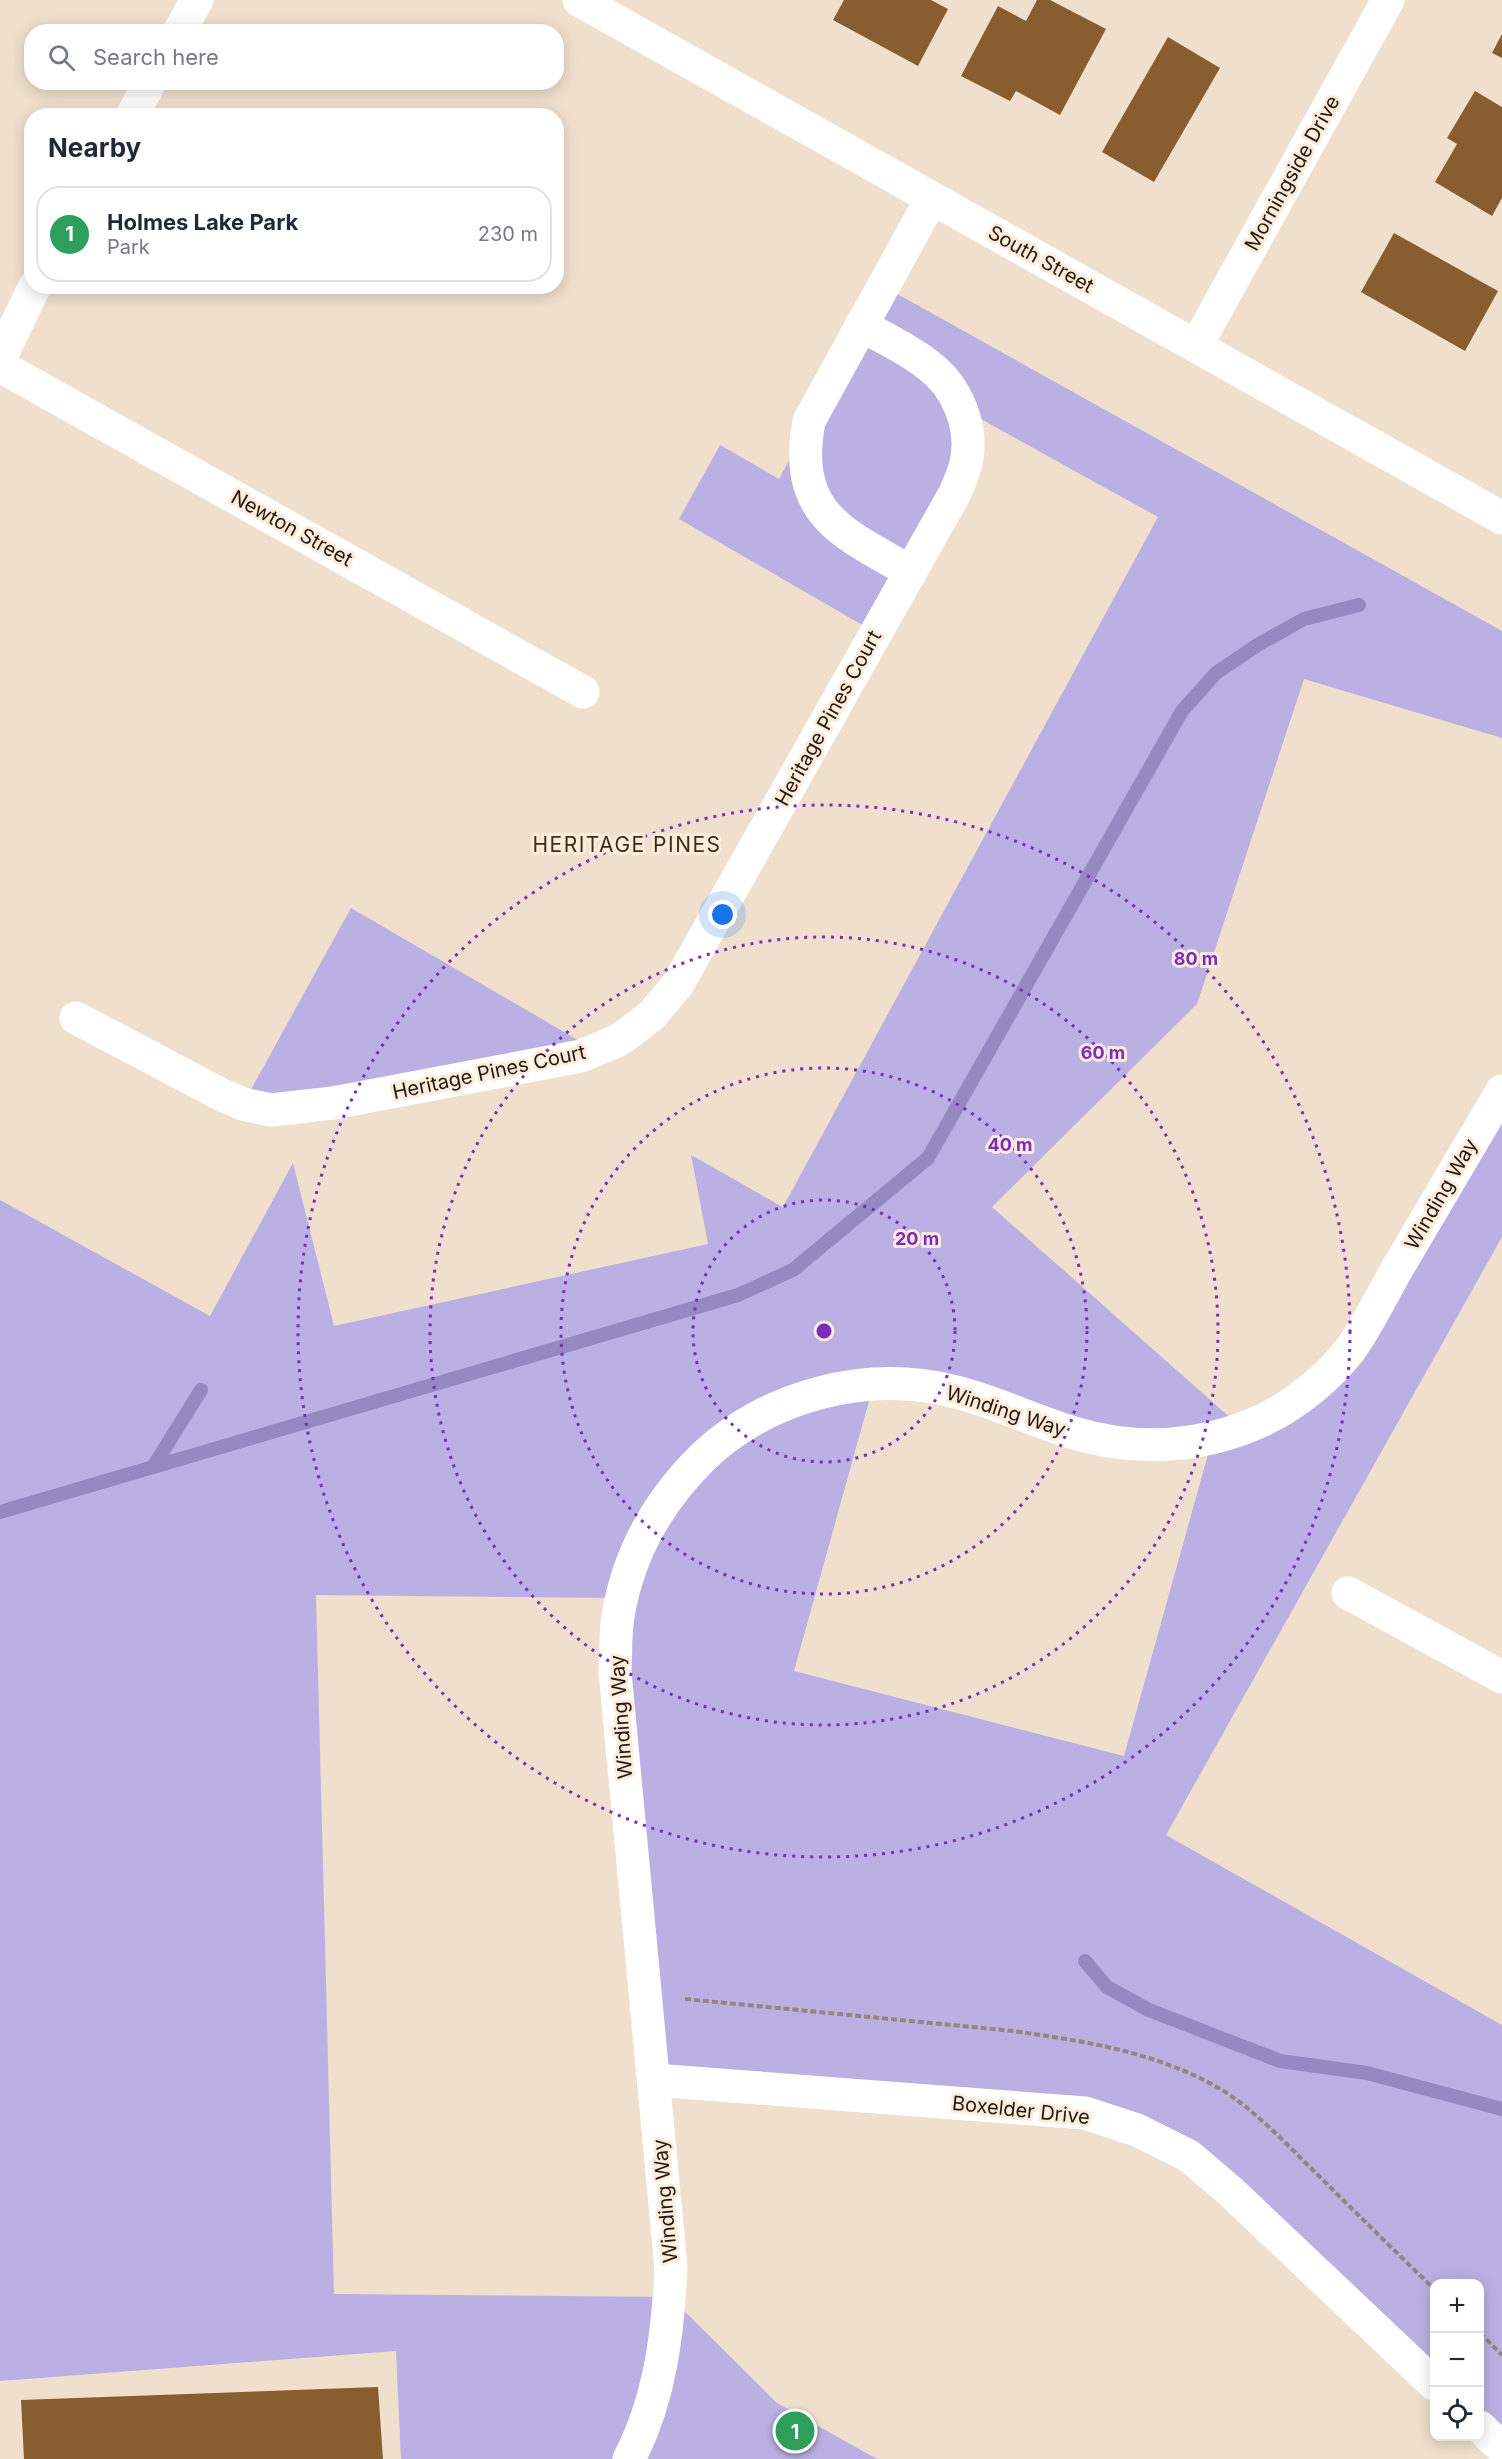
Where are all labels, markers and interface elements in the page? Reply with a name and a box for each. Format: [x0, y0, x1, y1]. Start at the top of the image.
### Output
search box [24, 24, 564, 90]
icon: search [45, 41, 78, 74]
text: Search here [93, 44, 219, 70]
street label: Morningside Drive [1240, 91, 1344, 255]
text: Nearby [48, 132, 141, 163]
text: Holmes Lake Park [107, 209, 298, 235]
street label: South Street [984, 220, 1098, 298]
text: 1 [65, 222, 74, 246]
text: 230 m [478, 222, 538, 246]
text: Park [107, 235, 150, 259]
street label: Newton Street [227, 485, 357, 571]
street label: Heritage Pines Court [770, 626, 886, 810]
district label: HERITAGE PINES [532, 832, 722, 857]
your location [708, 900, 737, 929]
text: 80 m [1174, 948, 1218, 969]
street label: Heritage Pines Court [390, 1040, 588, 1104]
text: 60 m [1081, 1042, 1125, 1063]
text: 40 m [988, 1134, 1033, 1155]
street label: Winding Way [1400, 1134, 1482, 1254]
text: 20 m [895, 1228, 939, 1249]
centre of rings [814, 1321, 834, 1341]
street label: Winding Way [943, 1380, 1069, 1442]
street label: Winding Way [605, 1654, 637, 1780]
street label: Boxelder Drive [951, 2091, 1091, 2129]
street label: Winding Way [648, 2138, 682, 2264]
map controls [1430, 2279, 1484, 2441]
button: + [1430, 2279, 1484, 2333]
button: − [1430, 2333, 1484, 2387]
button: locate [1430, 2387, 1484, 2441]
pin: 1 [776, 2408, 814, 2454]

